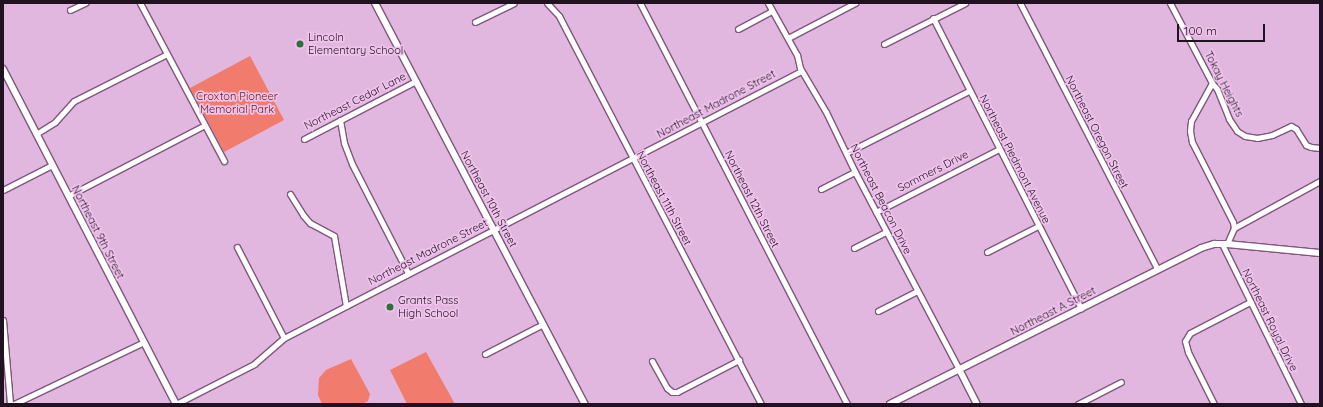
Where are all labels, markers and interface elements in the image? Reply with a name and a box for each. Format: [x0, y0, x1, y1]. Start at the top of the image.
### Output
scale bar [1179, 16, 1267, 42]
text: 100 m [1184, 23, 1217, 38]
place label: Lincoln Elementary School [308, 31, 403, 57]
marker: Lincoln Elementary School [295, 39, 305, 49]
street label: Tokay Heights [1202, 49, 1246, 119]
street label: Northeast Madrone Street [654, 67, 778, 141]
street label: Northeast Cedar Lane [302, 70, 408, 132]
street label: Northeast Oregon Street [1063, 73, 1131, 191]
park label: Croxton Pioneer Memorial Park [196, 90, 278, 116]
street label: Northeast Piedmont Avenue [977, 92, 1053, 226]
street label: Northeast Beacon Drive [847, 142, 915, 256]
street label: Sommers Drive [895, 147, 971, 195]
street label: Northeast 12th Street [722, 148, 782, 250]
street label: Northeast 10th Street [458, 149, 520, 249]
street label: Northeast 11th Street [634, 149, 694, 247]
street label: Northeast 9th Street [69, 183, 127, 281]
street label: Northeast Madrone Street [366, 216, 490, 288]
street label: Northeast Royal Drive [1239, 267, 1301, 373]
street label: Northeast A Street [1008, 284, 1098, 338]
place label: Grants Pass High School [398, 294, 458, 320]
marker: Grants Pass High School [385, 302, 395, 312]

